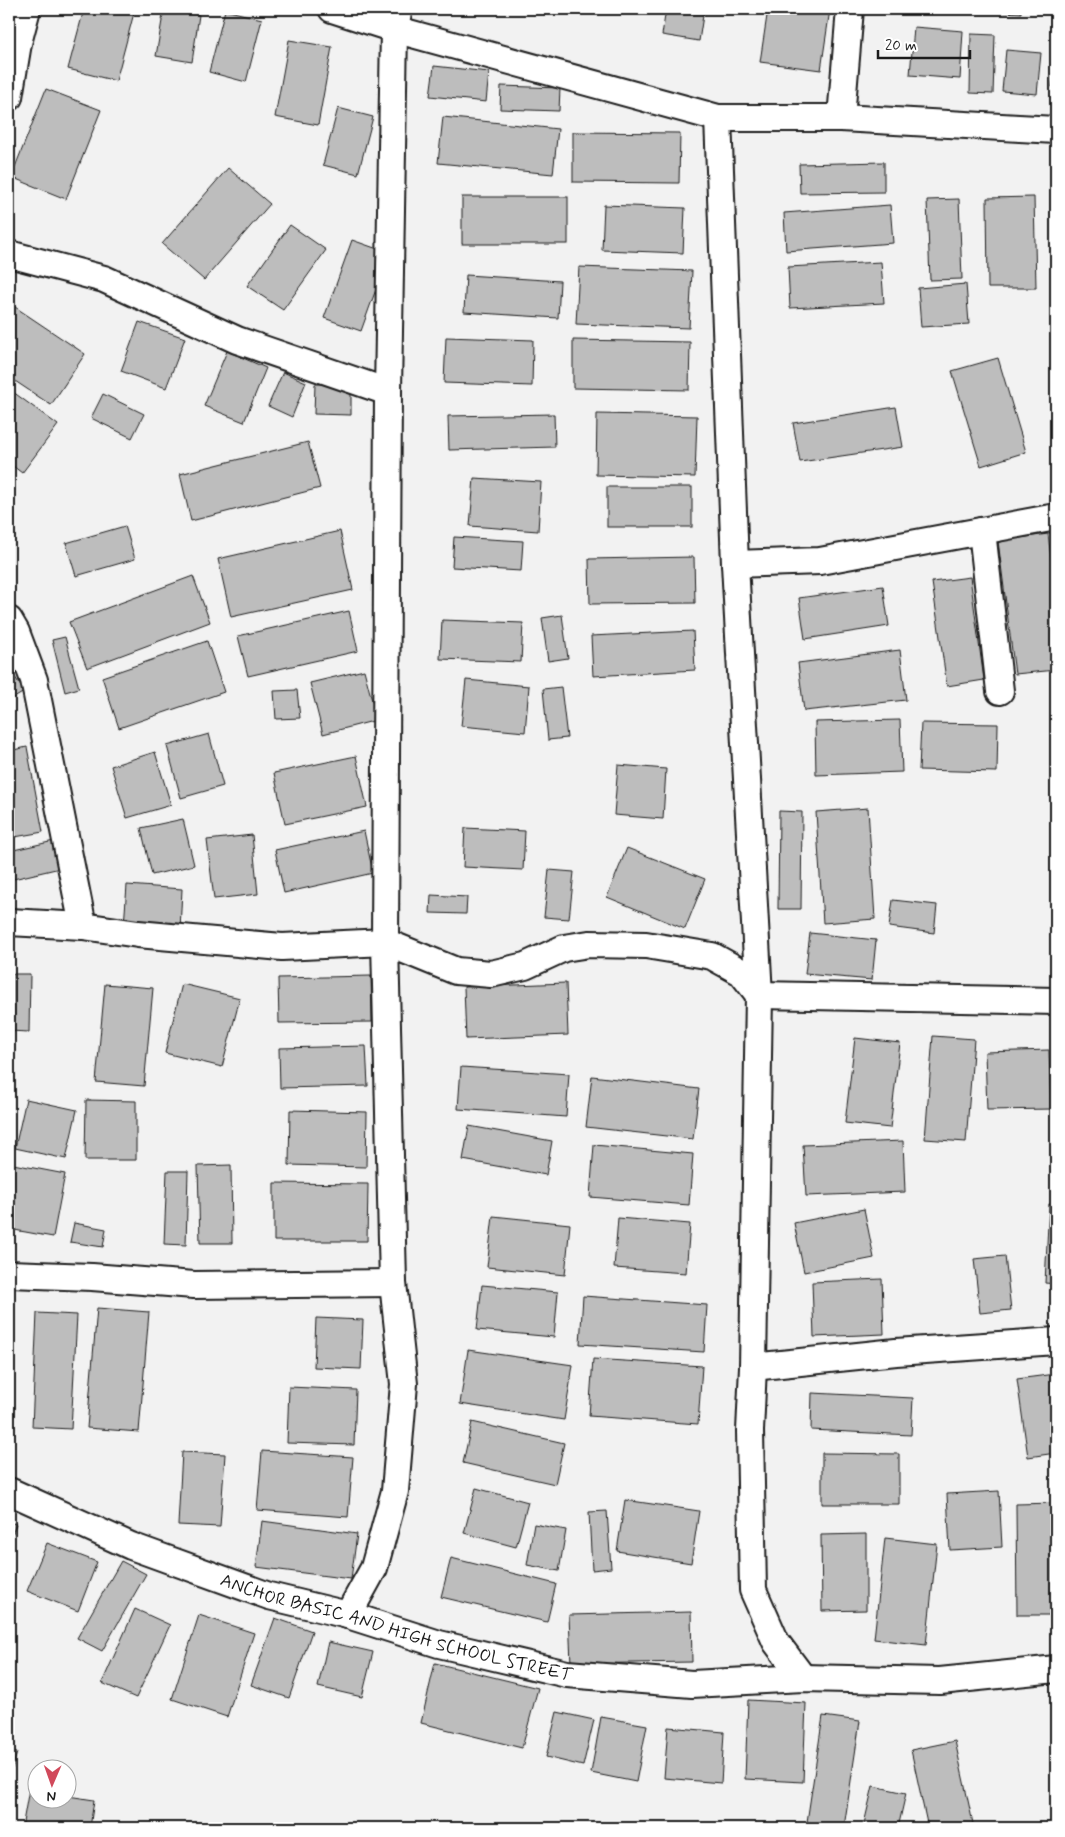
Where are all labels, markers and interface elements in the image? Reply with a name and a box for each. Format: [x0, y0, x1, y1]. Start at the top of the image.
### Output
scale bar [878, 28, 970, 60]
text: 20 m [885, 36, 917, 56]
street label: ANCHOR BASIC AND HIGH SCHOOL STREET [217, 1568, 575, 1688]
north arrow [28, 1760, 78, 1810]
text: N [47, 1787, 57, 1805]

